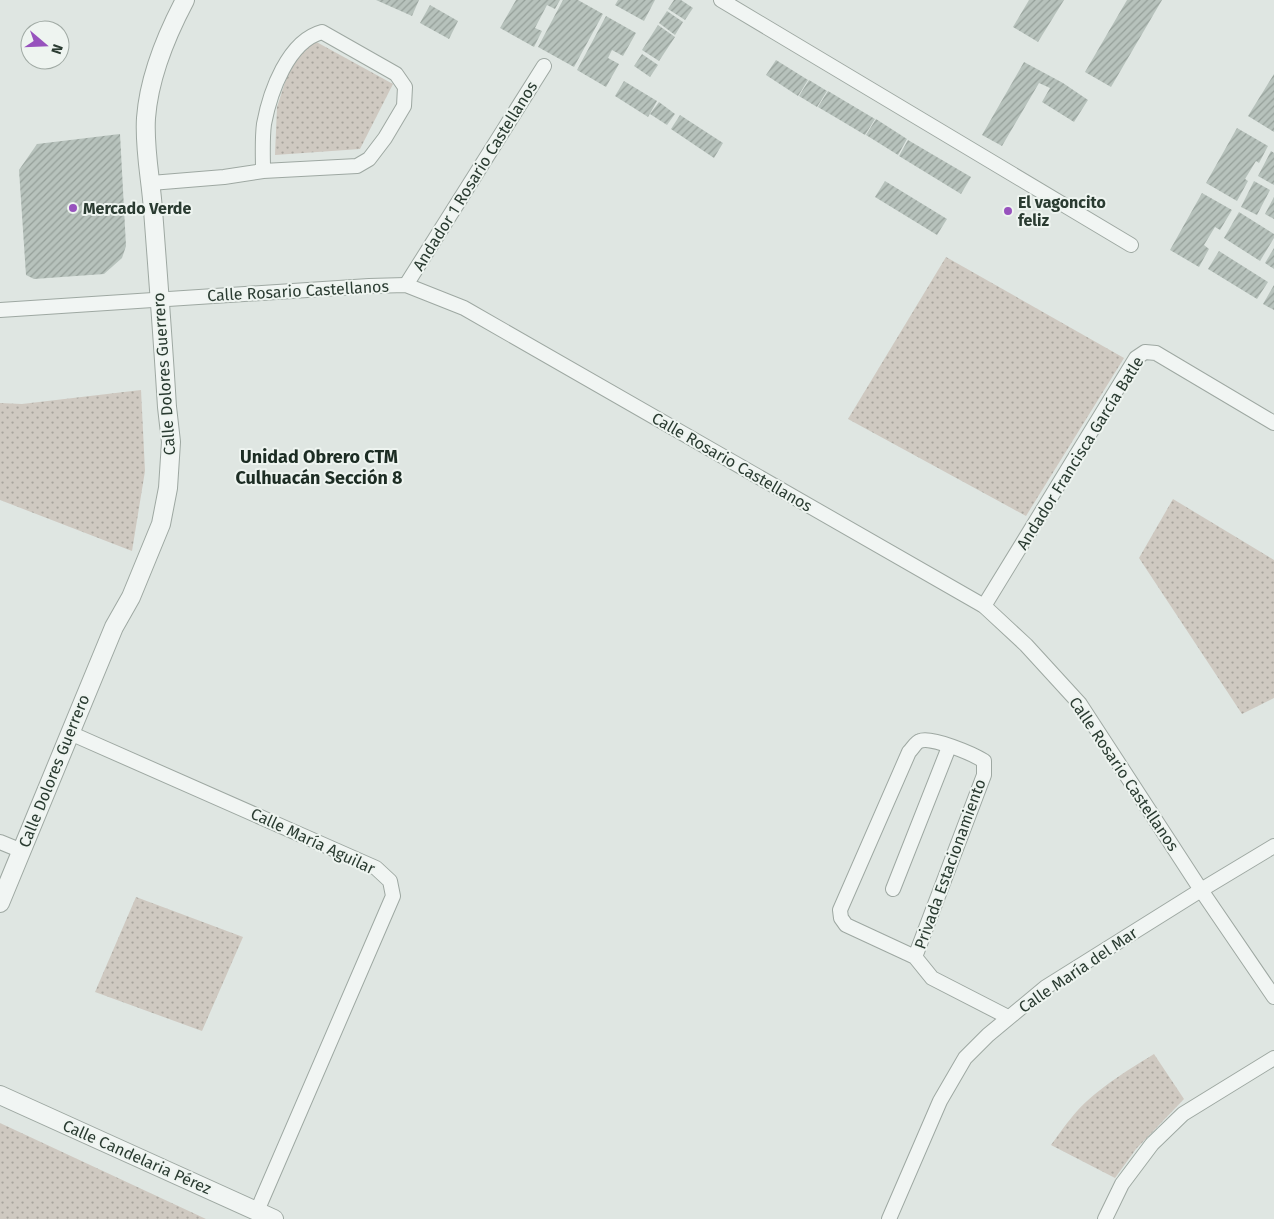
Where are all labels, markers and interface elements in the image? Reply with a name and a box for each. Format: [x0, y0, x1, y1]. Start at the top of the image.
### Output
north arrow [20, 20, 70, 70]
text: N [47, 42, 66, 56]
street label: Andador 1 Rosario Castellanos [409, 78, 541, 274]
place label: El vagoncito feliz [1018, 193, 1106, 230]
place label: Mercado Verde [83, 199, 191, 218]
marker: Mercado Verde [67, 202, 79, 214]
marker: El vagoncito feliz [1002, 205, 1014, 217]
street label: Calle Rosario Castellanos [207, 277, 389, 305]
street label: Calle Dolores Guerrero [149, 292, 179, 456]
street label: Andador Francisca García Batle [1013, 353, 1147, 553]
street label: Calle Rosario Castellanos [648, 408, 816, 516]
district label: Unidad Obrero CTM Culhuacán Sección 8 [235, 446, 403, 489]
street label: Calle Dolores Guerrero [15, 692, 93, 850]
street label: Calle Rosario Castellanos [1065, 693, 1183, 855]
street label: Privada Estacionamiento [910, 776, 990, 952]
street label: Calle María Aguilar [248, 804, 379, 878]
street label: Calle María del Mar [1015, 923, 1142, 1017]
street label: Calle Candelaria Pérez [60, 1116, 214, 1198]

